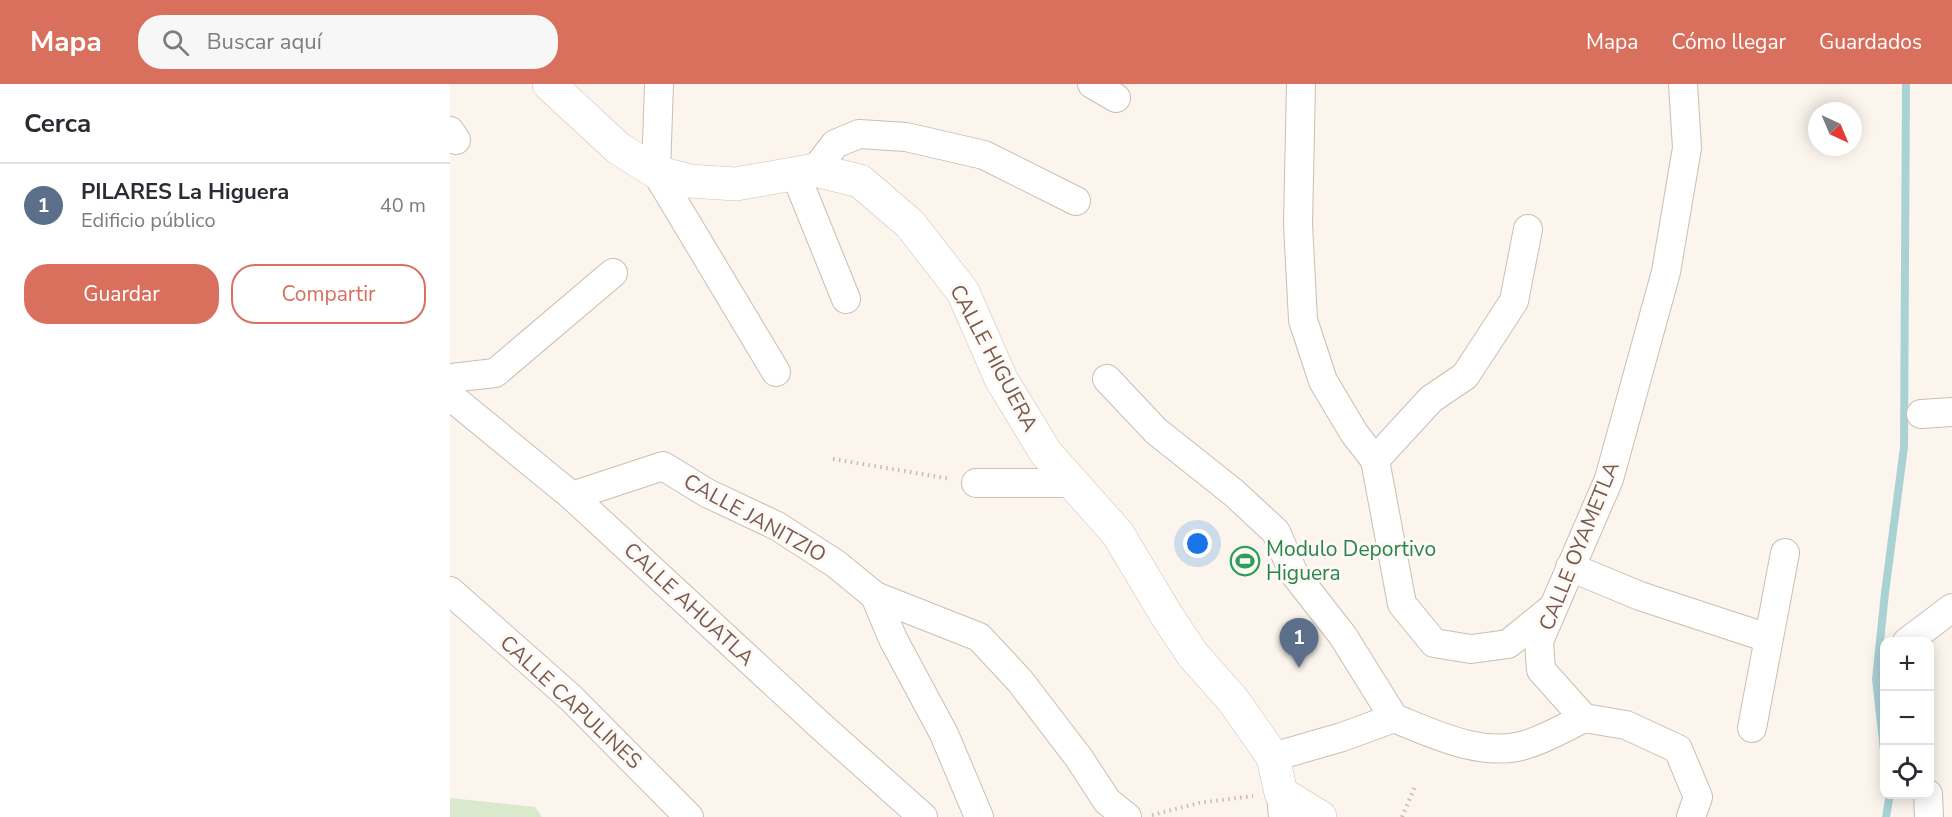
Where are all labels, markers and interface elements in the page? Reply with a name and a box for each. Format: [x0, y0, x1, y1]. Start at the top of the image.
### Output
search box [138, 15, 558, 69]
text: Mapa [30, 23, 102, 61]
icon: search [159, 26, 192, 59]
text: Buscar aquí [207, 27, 322, 57]
text: Mapa [1586, 28, 1638, 56]
text: Cómo llegar [1671, 28, 1786, 56]
text: Guardados [1819, 28, 1922, 56]
north arrow [1808, 102, 1862, 156]
text: Cerca [24, 106, 91, 141]
text: PILARES La Higuera [81, 177, 289, 207]
text: 1 [38, 192, 50, 219]
text: 40 m [380, 192, 426, 219]
text: Edificio público [81, 207, 216, 234]
button: Guardar [24, 264, 219, 324]
button: Compartir [231, 264, 426, 324]
street label: CALLE HIGUERA [943, 280, 1045, 436]
street label: CALLE OYAMETLA [1532, 457, 1626, 635]
street label: CALLE JANITZIO [679, 467, 831, 569]
your location [1183, 529, 1212, 558]
place label: Modulo Deportivo Higuera [1266, 535, 1436, 587]
street label: CALLE AHUATLA [618, 536, 760, 672]
sports icon: Modulo Deportivo Higuera [1229, 545, 1261, 577]
pin: 1 [1280, 618, 1318, 668]
street label: CALLE CAPULINES [494, 629, 648, 775]
map controls [1880, 637, 1934, 799]
button: + [1880, 637, 1934, 691]
button: − [1880, 691, 1934, 745]
button: locate [1880, 745, 1934, 799]

